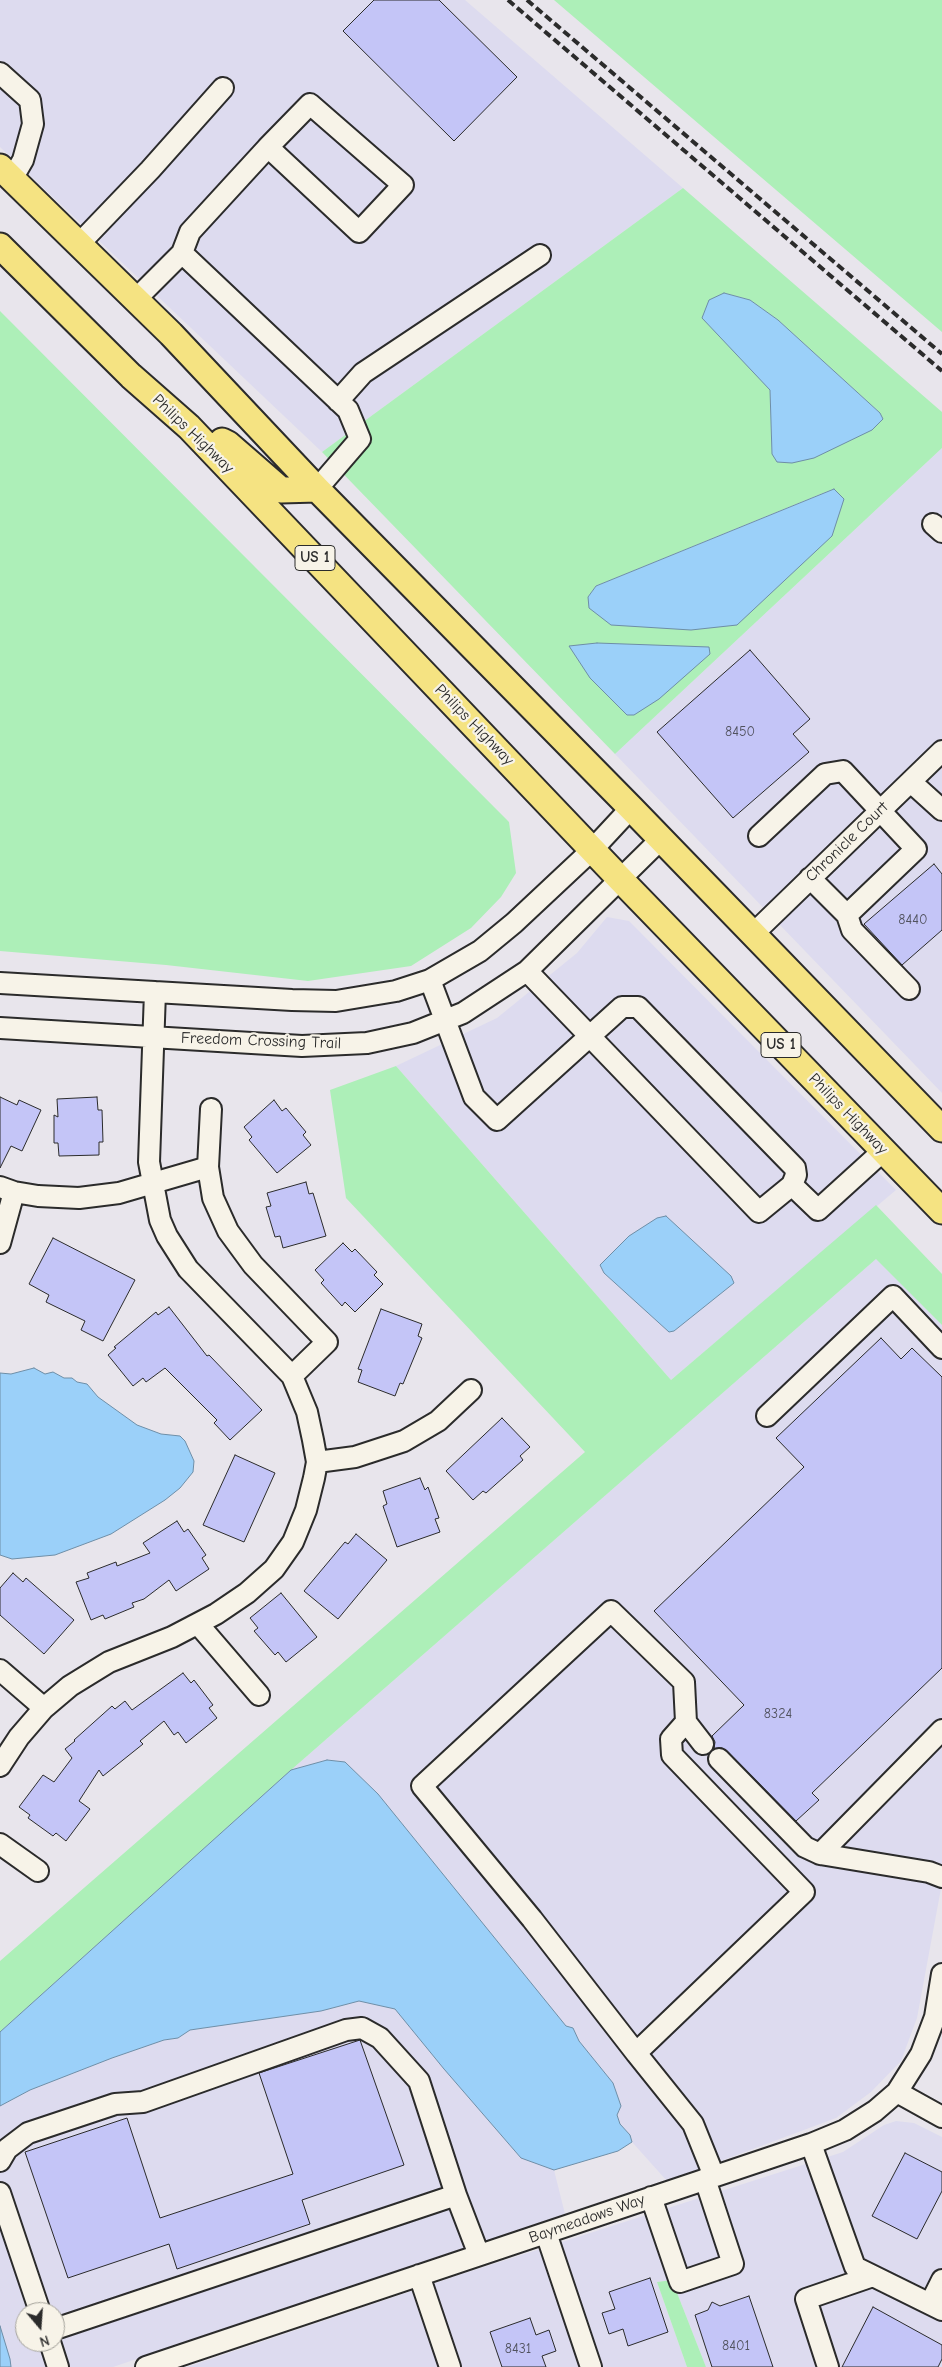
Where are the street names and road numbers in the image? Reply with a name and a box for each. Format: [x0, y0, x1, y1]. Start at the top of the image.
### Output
street label: Philips Highway [148, 390, 238, 478]
road number: US 1 [295, 546, 335, 570]
street label: Philips Highway [430, 680, 518, 770]
street label: Chronicle Court [802, 798, 892, 886]
street label: Freedom Crossing Trail [180, 1029, 342, 1053]
road number: US 1 [761, 1032, 801, 1058]
street label: Philips Highway [804, 1069, 892, 1159]
street label: Baymeadows Way [526, 2190, 648, 2248]

